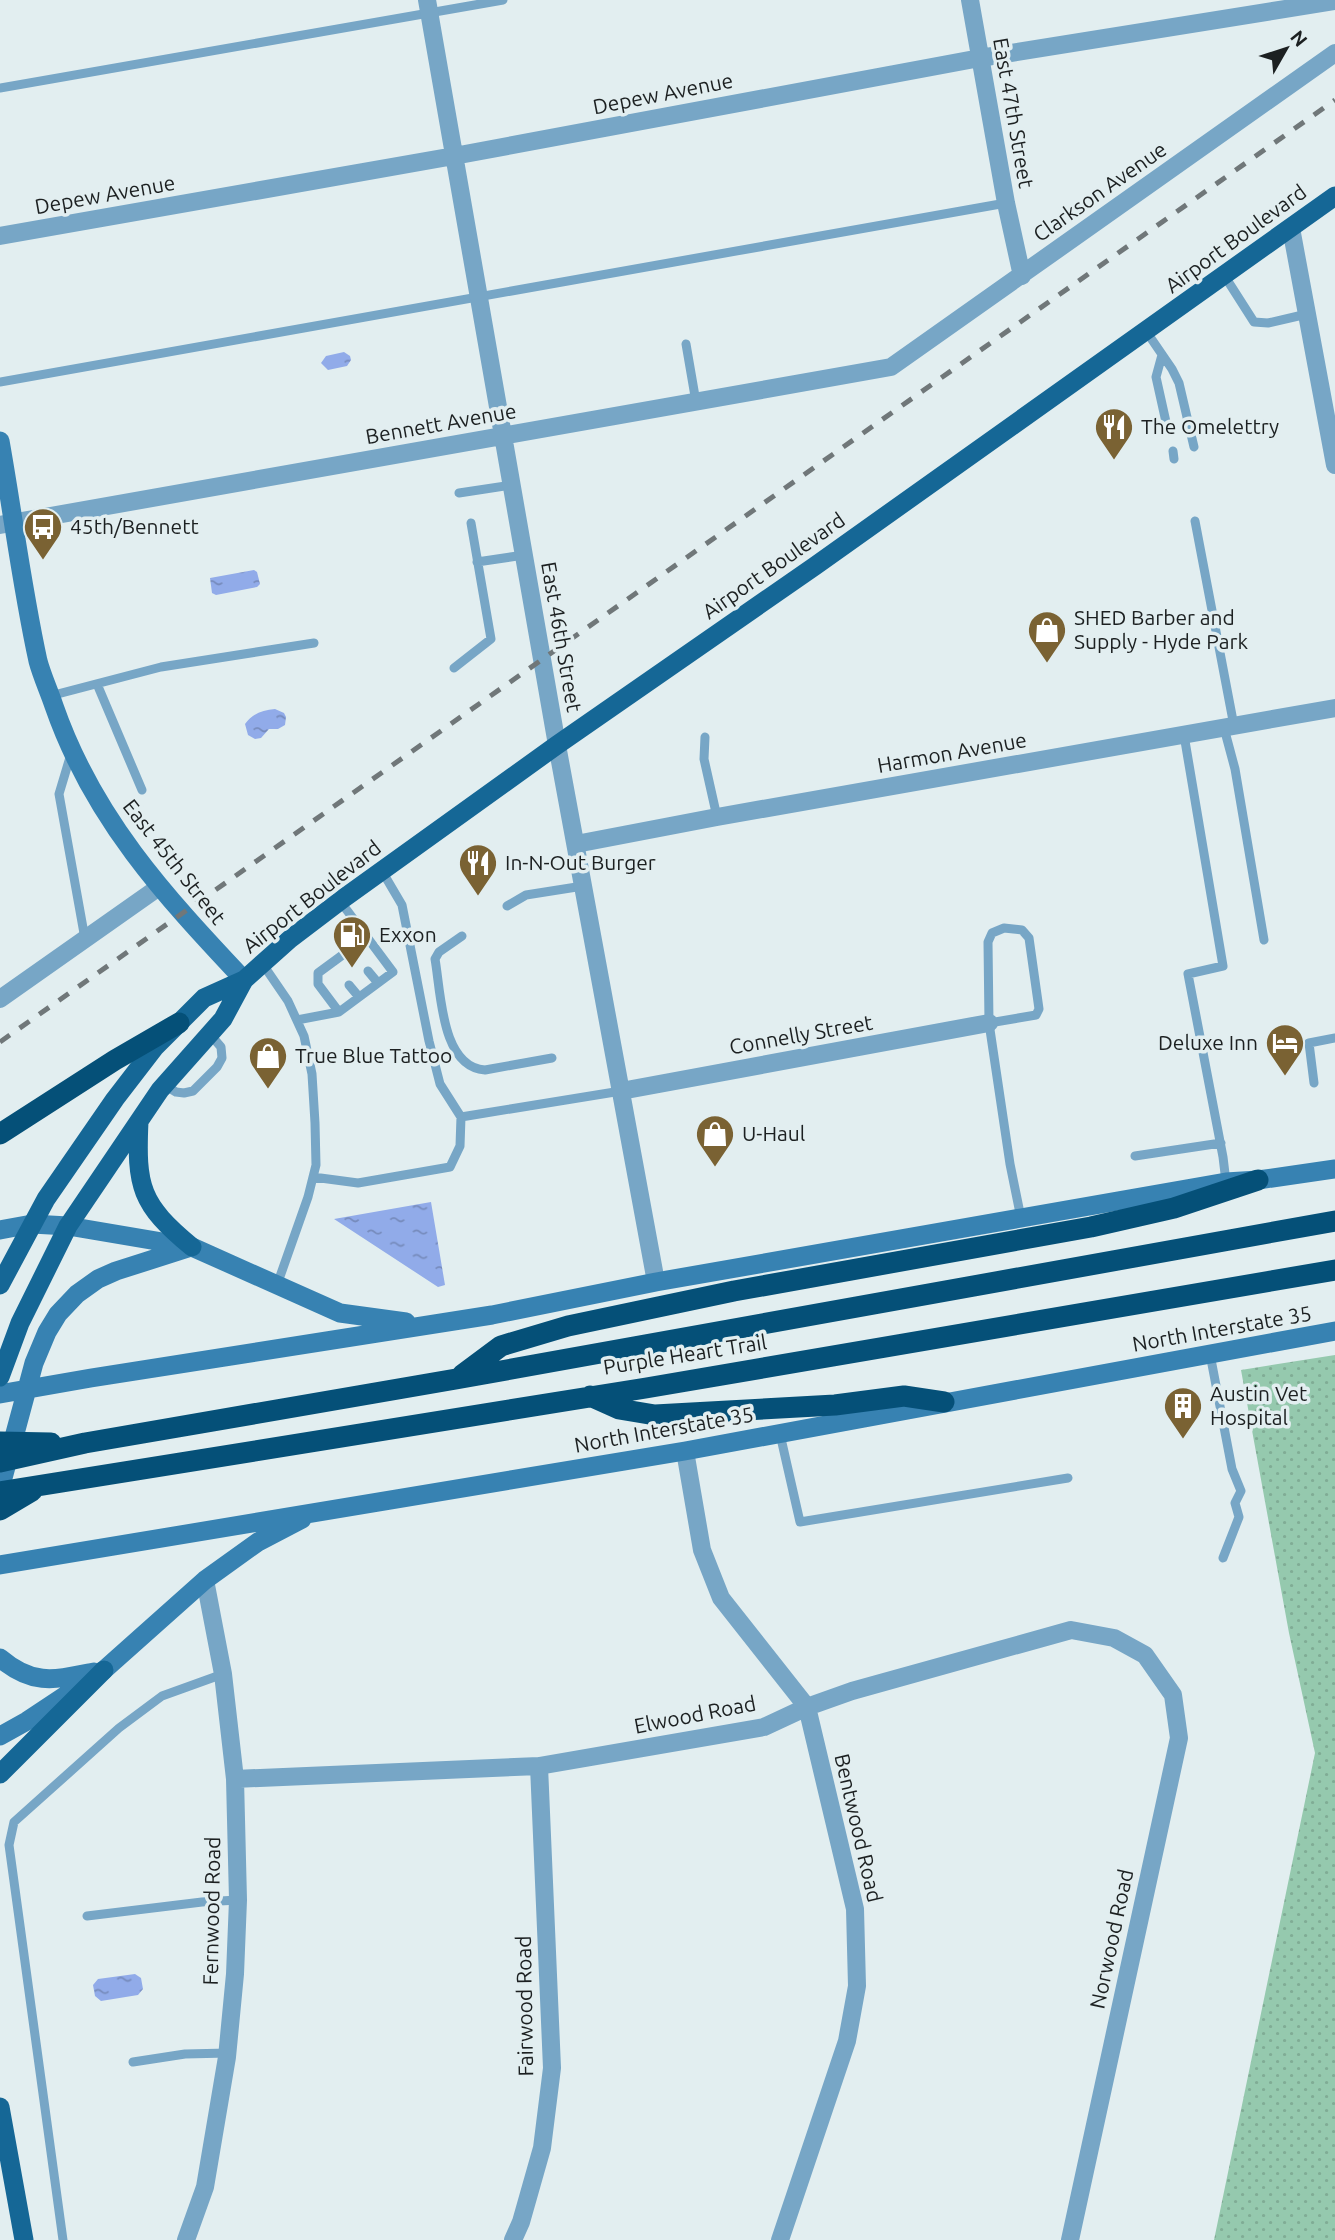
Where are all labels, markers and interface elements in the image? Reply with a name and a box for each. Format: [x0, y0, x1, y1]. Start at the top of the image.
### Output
north arrow [1251, 14, 1321, 84]
text: N [1286, 26, 1312, 51]
street label: East 47th Street [989, 36, 1039, 190]
street label: Depew Avenue [591, 68, 735, 118]
street label: Clarkson Avenue [1028, 136, 1171, 246]
street label: Depew Avenue [33, 170, 177, 218]
street label: Airport Boulevard [1160, 179, 1311, 297]
street label: Bennett Avenue [364, 398, 518, 448]
restaurant icon: The Omelettry [1093, 406, 1135, 461]
place label: The Omelettry [1141, 414, 1279, 438]
bus stop icon: 45th/Bennett [22, 506, 64, 561]
street label: Airport Boulevard [698, 507, 849, 623]
place label: 45th/Bennett [70, 514, 199, 538]
street label: East 46th Street [537, 560, 587, 714]
place label: SHED Barber and Supply - Hyde Park [1074, 605, 1248, 653]
shop icon: SHED Barber and Supply - Hyde Park [1026, 609, 1068, 664]
street label: Harmon Avenue [875, 727, 1028, 777]
street label: East 45th Street [119, 794, 231, 929]
street label: Airport Boulevard [238, 835, 385, 957]
restaurant icon: In-N-Out Burger [457, 842, 499, 897]
place label: In-N-Out Burger [505, 850, 656, 874]
fuel station icon: Exxon [331, 914, 373, 969]
place label: Exxon [379, 922, 437, 946]
street label: Connelly Street [727, 1010, 874, 1058]
hotel icon: Deluxe Inn [1264, 1022, 1306, 1077]
place label: Deluxe Inn [1158, 1030, 1258, 1054]
shop icon: True Blue Tattoo [247, 1035, 289, 1090]
place label: True Blue Tattoo [295, 1043, 452, 1067]
shop icon: U-Haul [694, 1113, 736, 1168]
place label: U-Haul [742, 1121, 805, 1145]
street label: North Interstate 35 [1130, 1300, 1313, 1356]
street label: Purple Heart Trail [601, 1329, 768, 1379]
place label: Austin Vet Hospital [1210, 1381, 1307, 1429]
building icon: Austin Vet Hospital [1162, 1385, 1204, 1440]
street label: North Interstate 35 [572, 1401, 755, 1457]
street label: Elwood Road [632, 1690, 758, 1738]
street label: Bentwood Road [830, 1751, 888, 1904]
street label: Fernwood Road [198, 1836, 224, 1986]
street label: Norwood Road [1085, 1867, 1138, 2011]
street label: Fairwood Road [511, 1935, 537, 2077]

